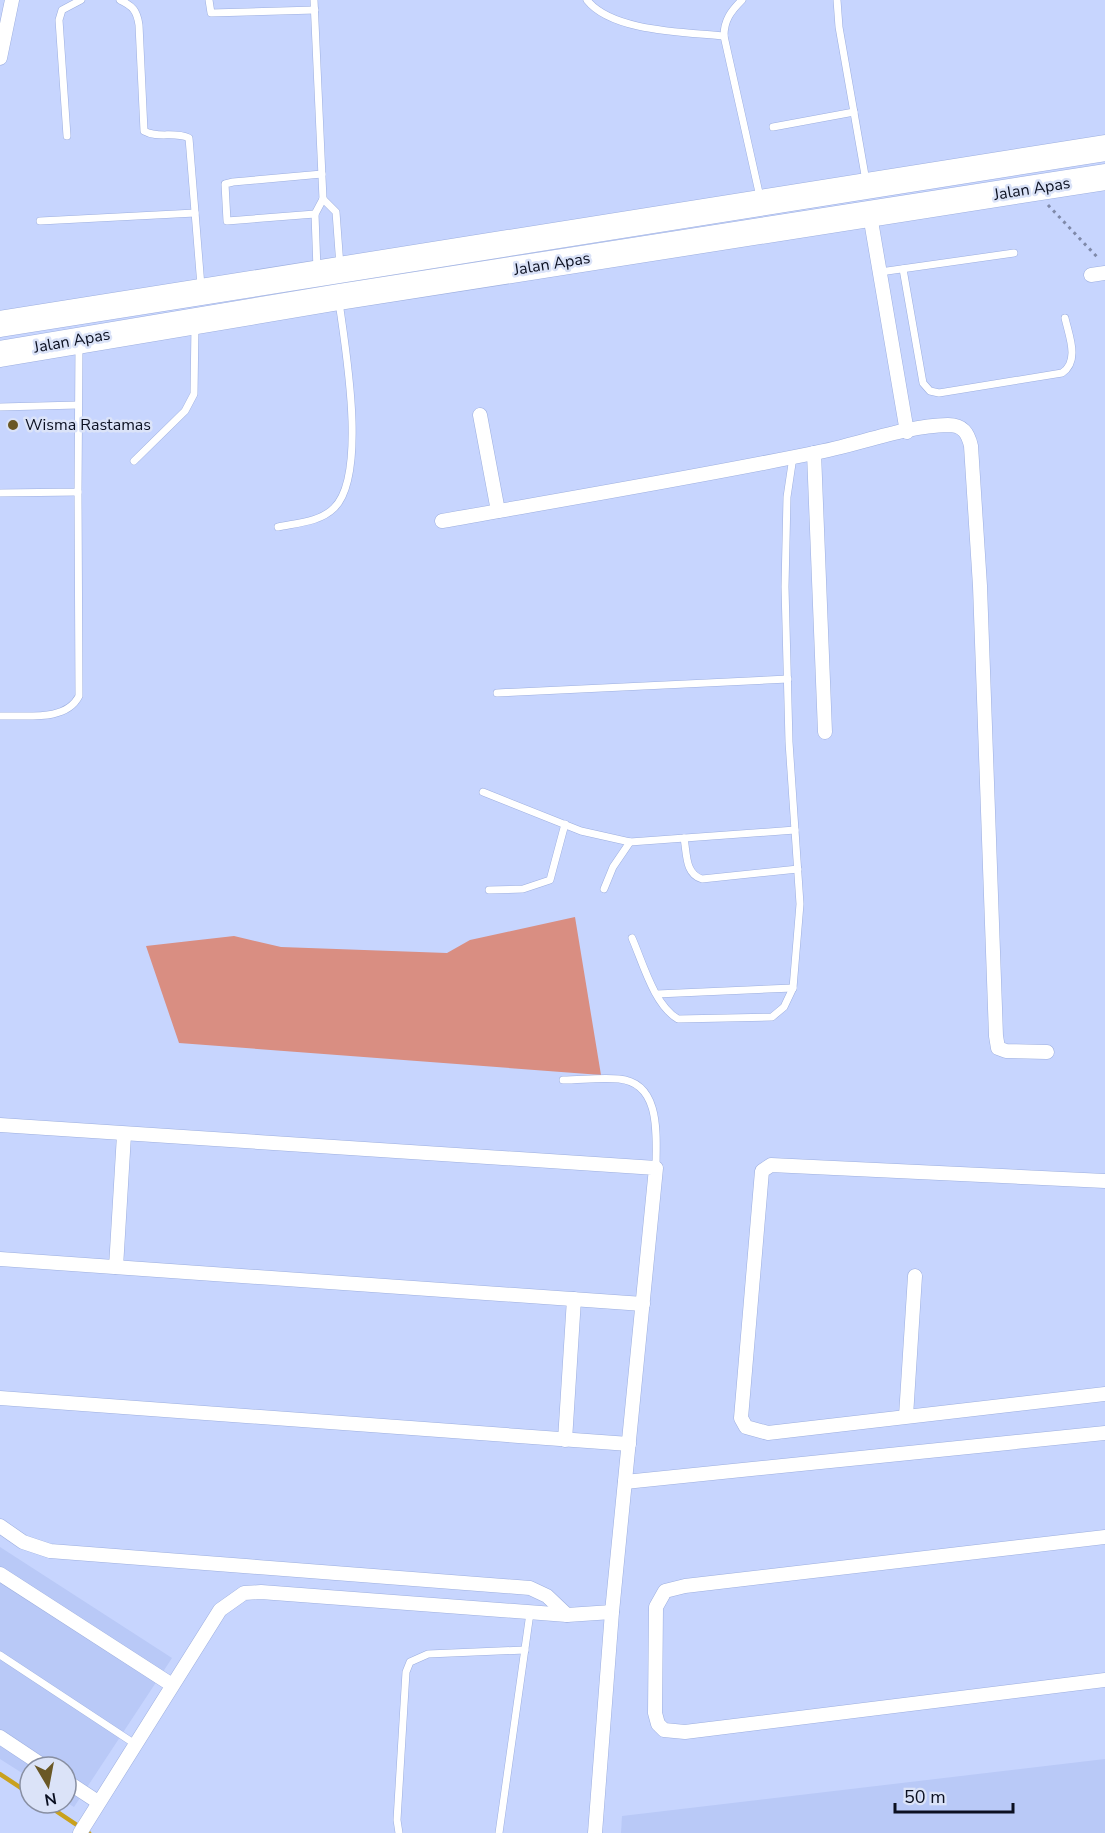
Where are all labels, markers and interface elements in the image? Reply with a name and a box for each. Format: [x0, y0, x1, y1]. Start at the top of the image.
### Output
street label: Jalan Apas [991, 172, 1072, 206]
street label: Jalan Apas [511, 247, 592, 281]
street label: Jalan Apas [31, 323, 112, 359]
place label: Wisma Rastamas [25, 414, 151, 436]
marker: Wisma Rastamas [6, 418, 20, 432]
north arrow [18, 1755, 78, 1815]
scale bar [895, 1776, 1014, 1814]
text: 50 m [904, 1785, 946, 1809]
text: N [43, 1787, 58, 1811]

